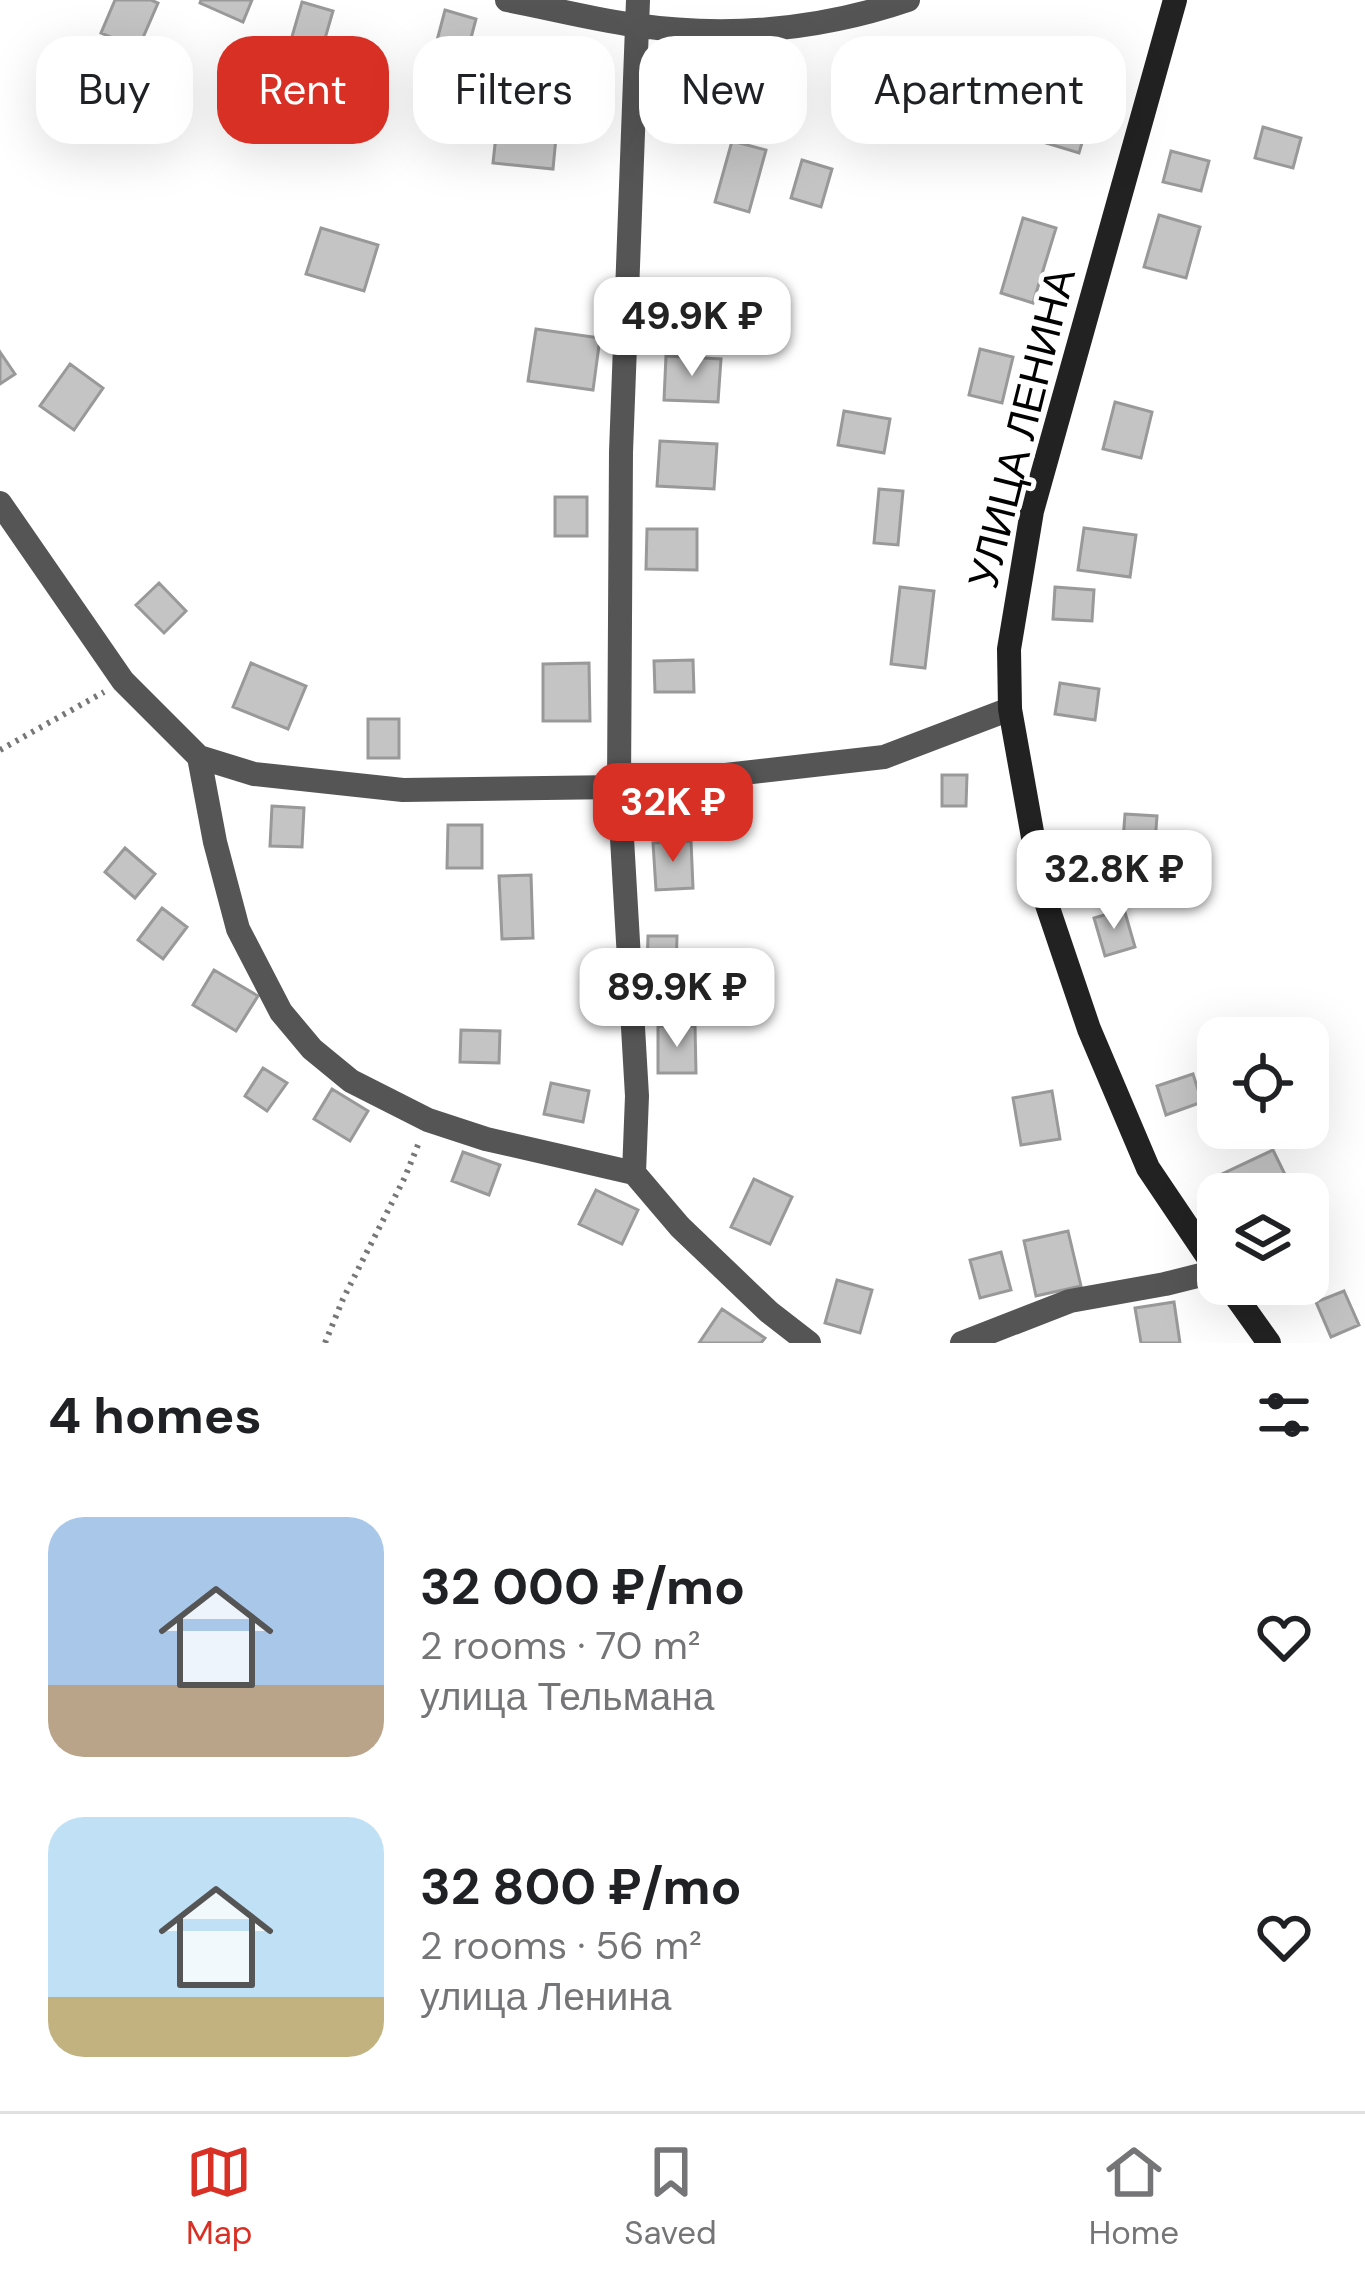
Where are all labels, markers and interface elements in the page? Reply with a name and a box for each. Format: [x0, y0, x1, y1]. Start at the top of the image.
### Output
chip: Buy [36, 36, 193, 144]
chip: Rent [217, 36, 389, 144]
chip: Filters [413, 36, 615, 144]
chip: New [639, 36, 807, 144]
chip: Apartment [831, 36, 1126, 144]
street label: УЛИЦА ЛЕНИНА [955, 262, 1088, 594]
pin: 49.9K ₽ [581, 277, 803, 379]
text: 49.9K ₽ [621, 290, 763, 341]
pin: 32K ₽ [589, 763, 757, 865]
text: 32K ₽ [620, 776, 726, 827]
pin: 32.8K ₽ [1003, 830, 1225, 932]
text: 32.8K ₽ [1044, 843, 1184, 894]
pin: 89.9K ₽ [566, 948, 788, 1050]
text: 89.9K ₽ [607, 961, 747, 1012]
map controls [1197, 1017, 1329, 1305]
button: locate [1197, 1017, 1329, 1149]
button: layers [1197, 1173, 1329, 1305]
text: 4 homes [48, 1382, 262, 1449]
icon: filters [1251, 1382, 1317, 1448]
text: 32 000 ₽/mo [420, 1553, 745, 1620]
icon: home [144, 1565, 288, 1709]
icon: heart [1251, 1604, 1317, 1670]
text: 2 rooms · 70 m² [420, 1620, 701, 1671]
text: улица Тельмана [420, 1671, 714, 1722]
text: 32 800 ₽/mo [420, 1853, 742, 1920]
icon: home [144, 1865, 288, 2009]
icon: heart [1251, 1904, 1317, 1970]
text: 2 rooms · 56 m² [420, 1920, 702, 1971]
text: улица Ленина [420, 1971, 671, 2022]
tab: Map [186, 2139, 252, 2254]
tab: Saved [624, 2139, 717, 2254]
tab: Home [1089, 2139, 1179, 2254]

